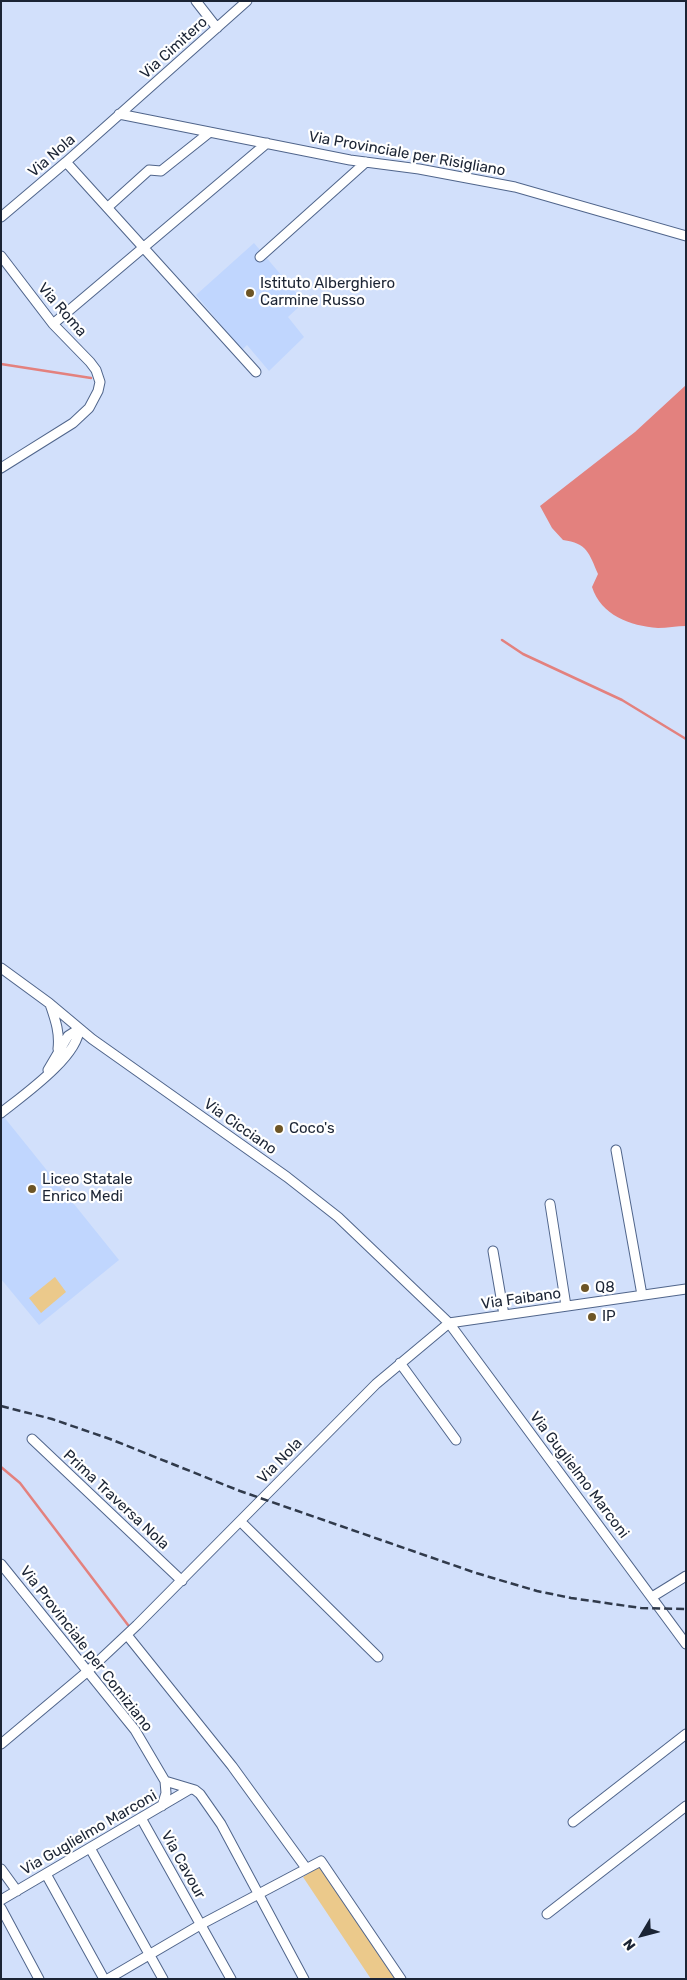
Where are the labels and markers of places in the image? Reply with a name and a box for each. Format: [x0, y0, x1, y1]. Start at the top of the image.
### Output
place label: Istituto Alberghiero Carmine Russo [260, 275, 395, 310]
marker: Istituto Alberghiero Carmine Russo [244, 287, 256, 299]
place label: Coco's [289, 1120, 335, 1138]
marker: Coco's [273, 1123, 285, 1135]
place label: Liceo Statale Enrico Medi [42, 1171, 133, 1206]
marker: Liceo Statale Enrico Medi [26, 1183, 38, 1195]
place label: Q8 [595, 1279, 615, 1297]
marker: Q8 [579, 1282, 591, 1294]
place label: IP [602, 1308, 616, 1326]
marker: IP [586, 1311, 598, 1323]

